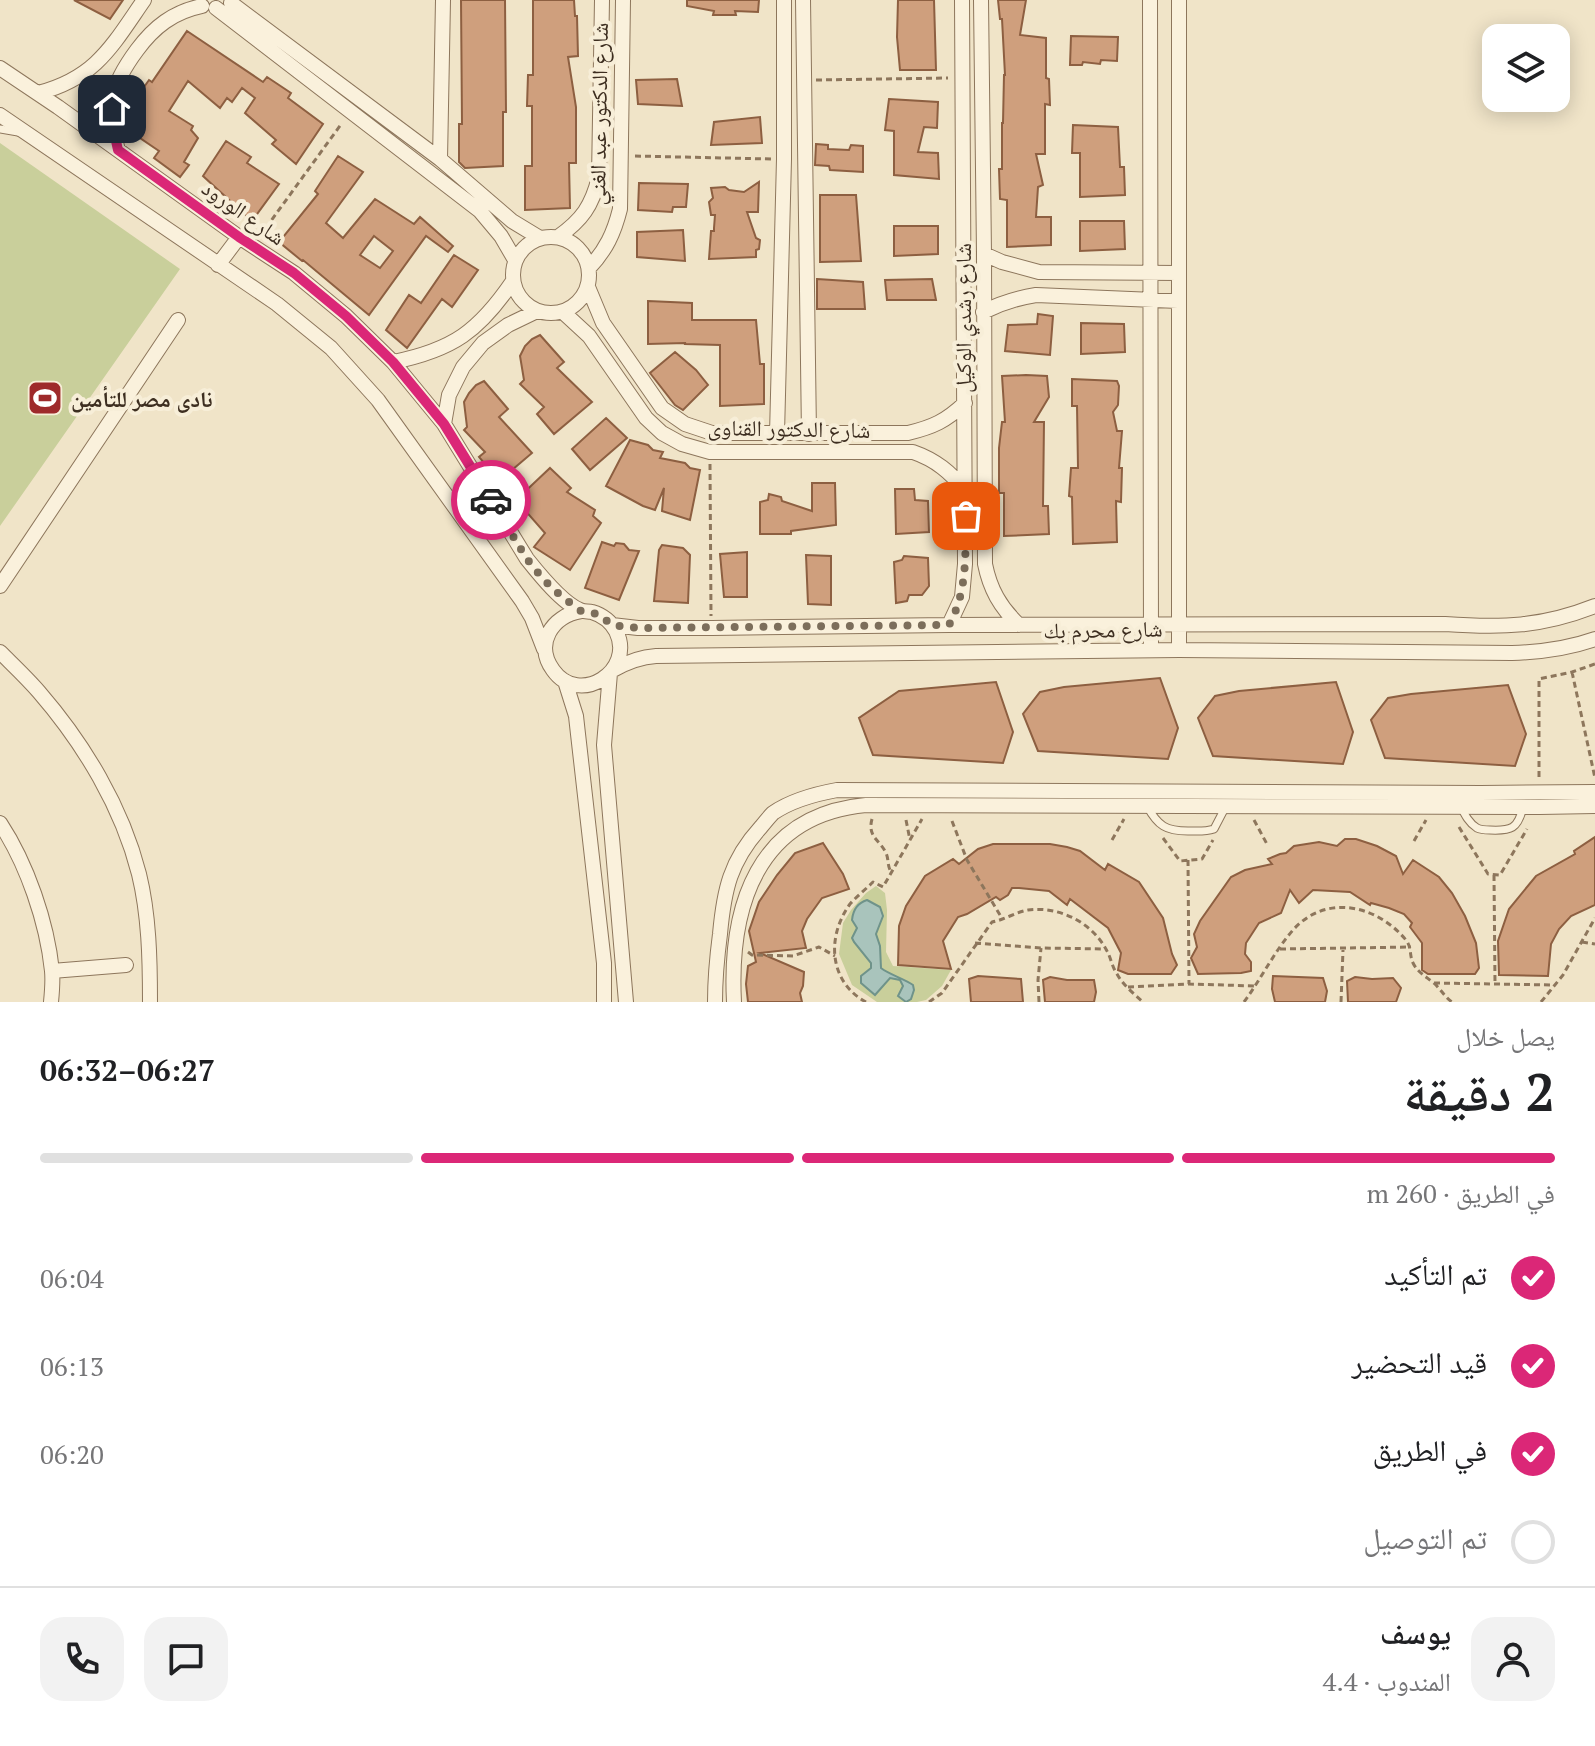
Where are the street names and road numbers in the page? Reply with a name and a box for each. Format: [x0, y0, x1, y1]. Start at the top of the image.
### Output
street label: شارع الدكتور عبد الغني [582, 22, 618, 206]
street label: شارع الورود [197, 173, 291, 251]
street label: شارع رشدي الوكيل [948, 243, 980, 393]
street label: شارع الدكتور القناوى [707, 412, 871, 444]
street label: شارع محرم بك [1043, 613, 1163, 646]

